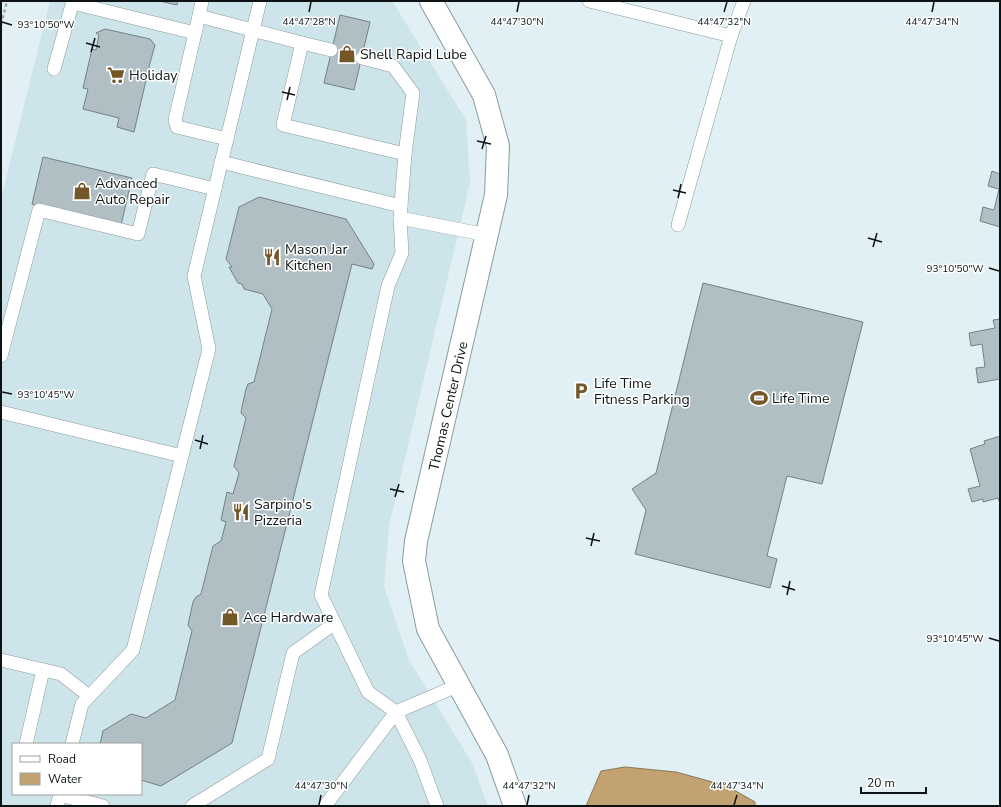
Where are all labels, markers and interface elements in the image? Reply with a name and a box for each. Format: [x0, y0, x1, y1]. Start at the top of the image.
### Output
text: 44°47'28"N [282, 15, 336, 29]
text: 44°47'30"N [490, 15, 544, 29]
text: 44°47'32"N [697, 15, 751, 29]
text: 44°47'34"N [905, 15, 959, 29]
text: 93°10'50"W [18, 18, 74, 32]
shop icon: Shell Rapid Lube [337, 44, 357, 64]
place label: Shell Rapid Lube [360, 45, 467, 64]
supermarket icon: Holiday [106, 65, 126, 85]
place label: Holiday [129, 66, 178, 85]
place label: Advanced Auto Repair [95, 174, 170, 209]
shop icon: Advanced Auto Repair [72, 181, 92, 201]
place label: Mason Jar Kitchen [285, 240, 347, 275]
restaurant icon: Mason Jar Kitchen [262, 247, 282, 267]
text: 93°10'50"W [927, 262, 983, 276]
street label: Thomas Center Drive [424, 340, 473, 473]
place label: Life Time Fitness Parking [594, 374, 690, 409]
parking icon: Life Time Fitness Parking [571, 381, 591, 401]
text: 93°10'45"W [18, 388, 74, 402]
sports icon: Life Time [749, 388, 769, 408]
place label: Life Time [772, 389, 829, 408]
place label: Sarpino's Pizzeria [254, 495, 312, 530]
restaurant icon: Sarpino's Pizzeria [231, 502, 251, 522]
shop icon: Ace Hardware [220, 607, 240, 627]
place label: Ace Hardware [243, 608, 333, 627]
text: 93°10'45"W [927, 632, 983, 646]
legend [12, 743, 142, 795]
text: Road [48, 751, 76, 767]
scale bar [861, 769, 926, 795]
text: Water [48, 771, 82, 787]
text: 20 m [867, 775, 895, 791]
text: 44°47'30"N [294, 779, 348, 793]
text: 44°47'32"N [502, 779, 556, 793]
text: 44°47'34"N [710, 779, 764, 793]

